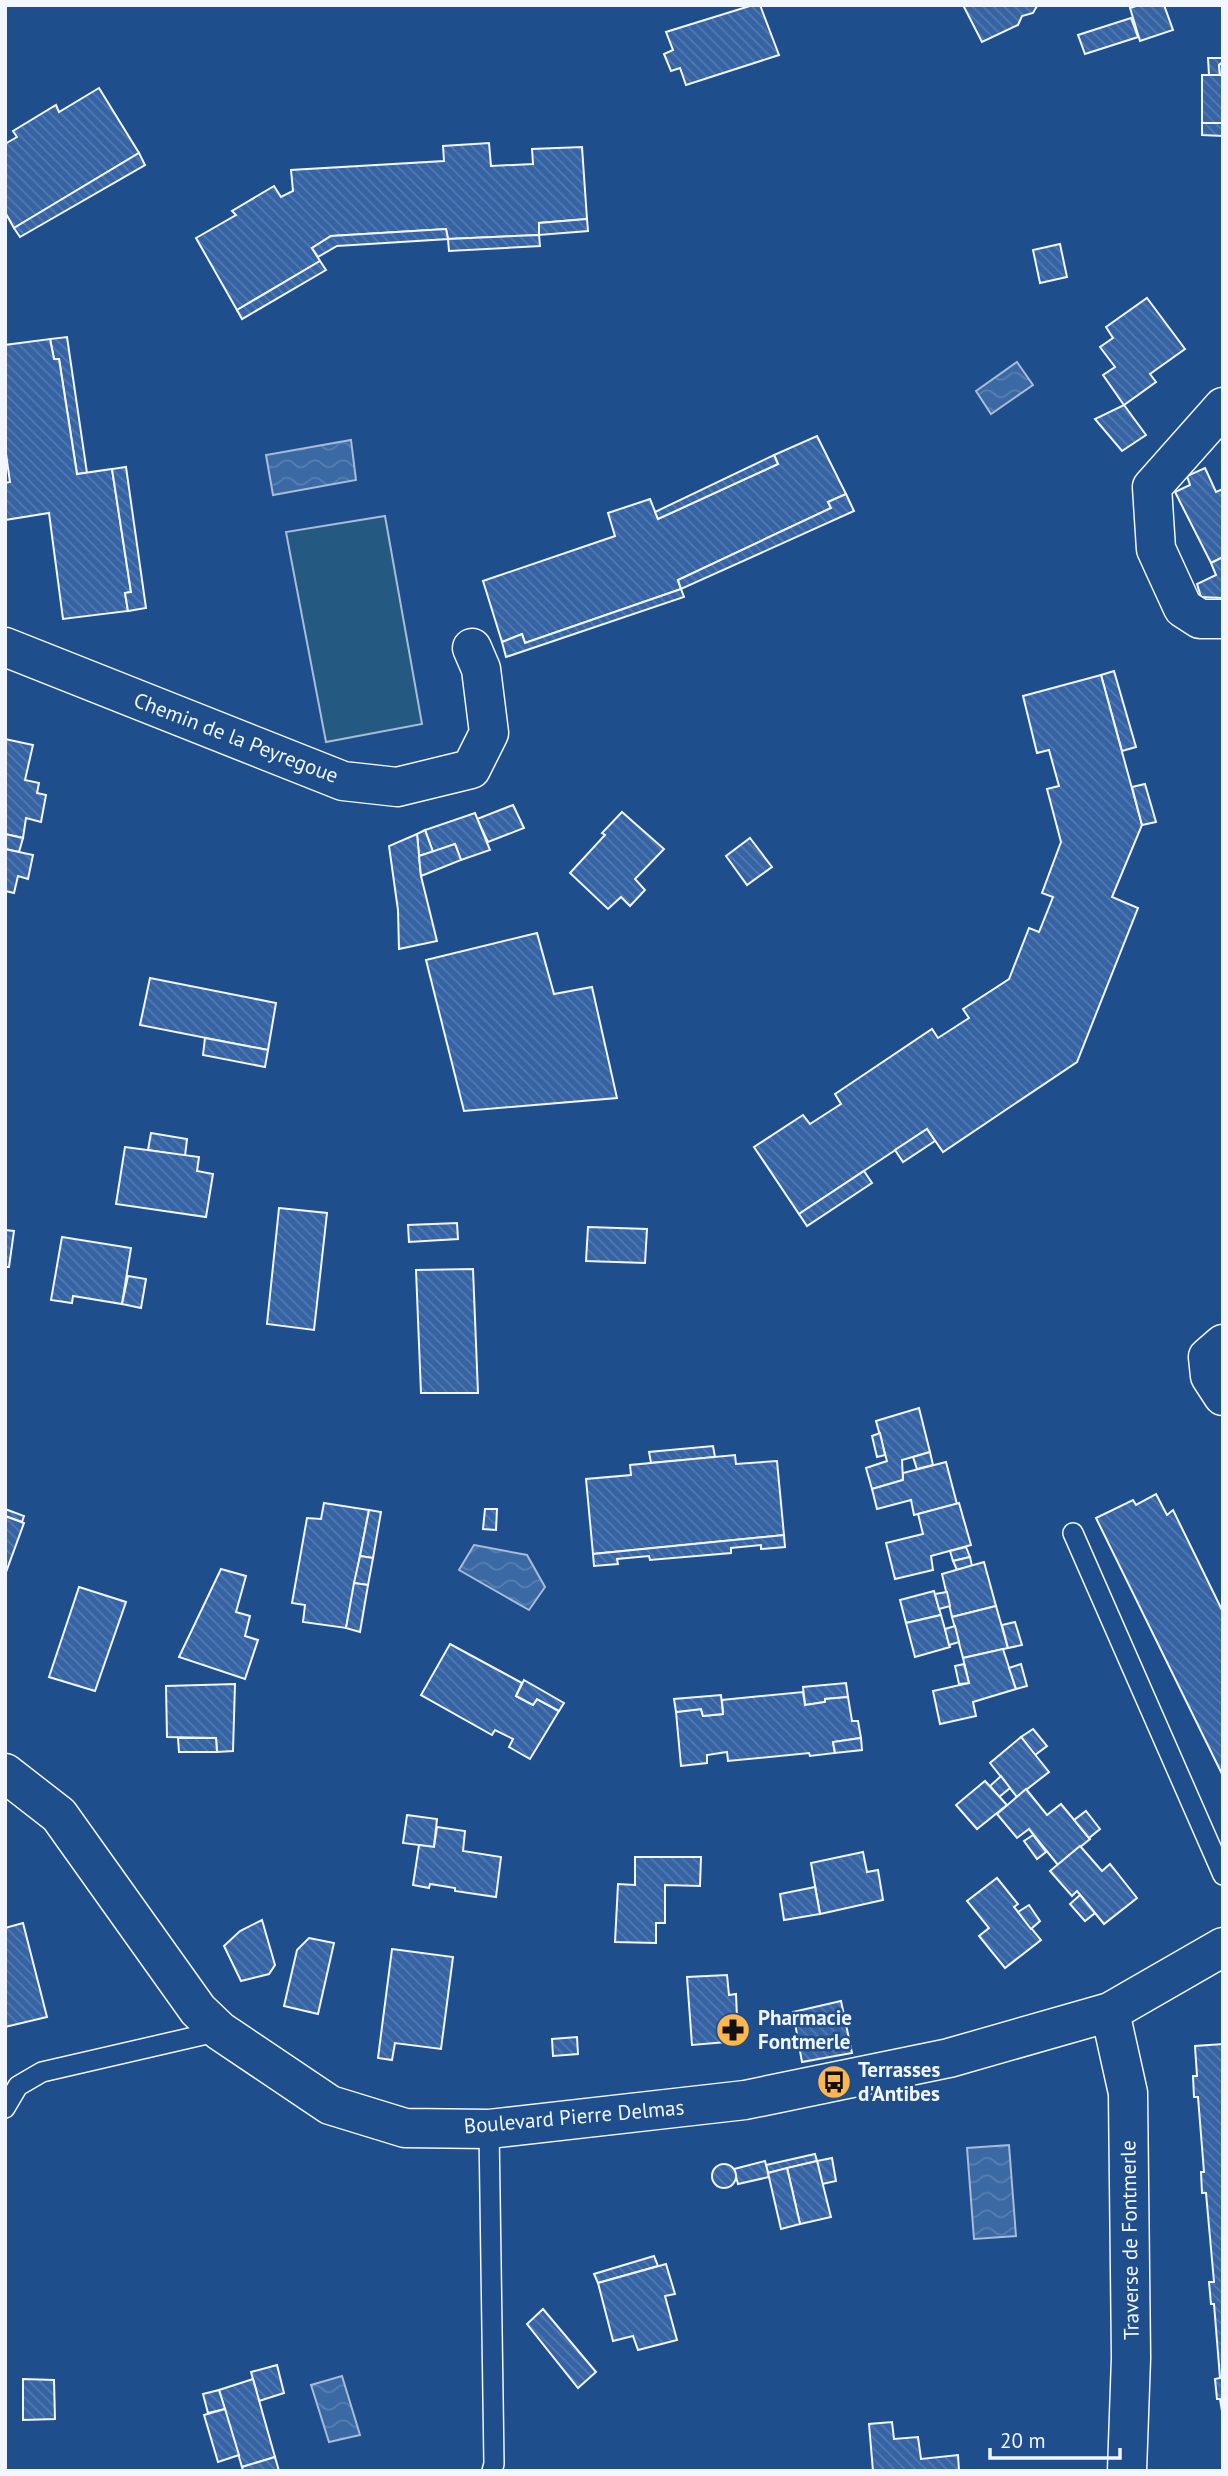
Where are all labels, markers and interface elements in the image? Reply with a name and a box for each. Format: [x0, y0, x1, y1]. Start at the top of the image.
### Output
street label: Chemin de la Peyregoue [130, 686, 342, 789]
place label: Pharmacie Fontmerle [758, 2004, 852, 2055]
pharmacy icon: Pharmacie Fontmerle [714, 2011, 752, 2049]
place label: Terrasses d'Antibes [858, 2056, 940, 2107]
bus stop icon: Terrasses d'Antibes [815, 2063, 853, 2101]
street label: Boulevard Pierre Delmas [463, 2093, 685, 2140]
street label: Traverse de Fontmerle [1114, 2140, 1145, 2340]
scale bar [990, 2416, 1120, 2460]
text: 20 m [1000, 2427, 1046, 2454]

